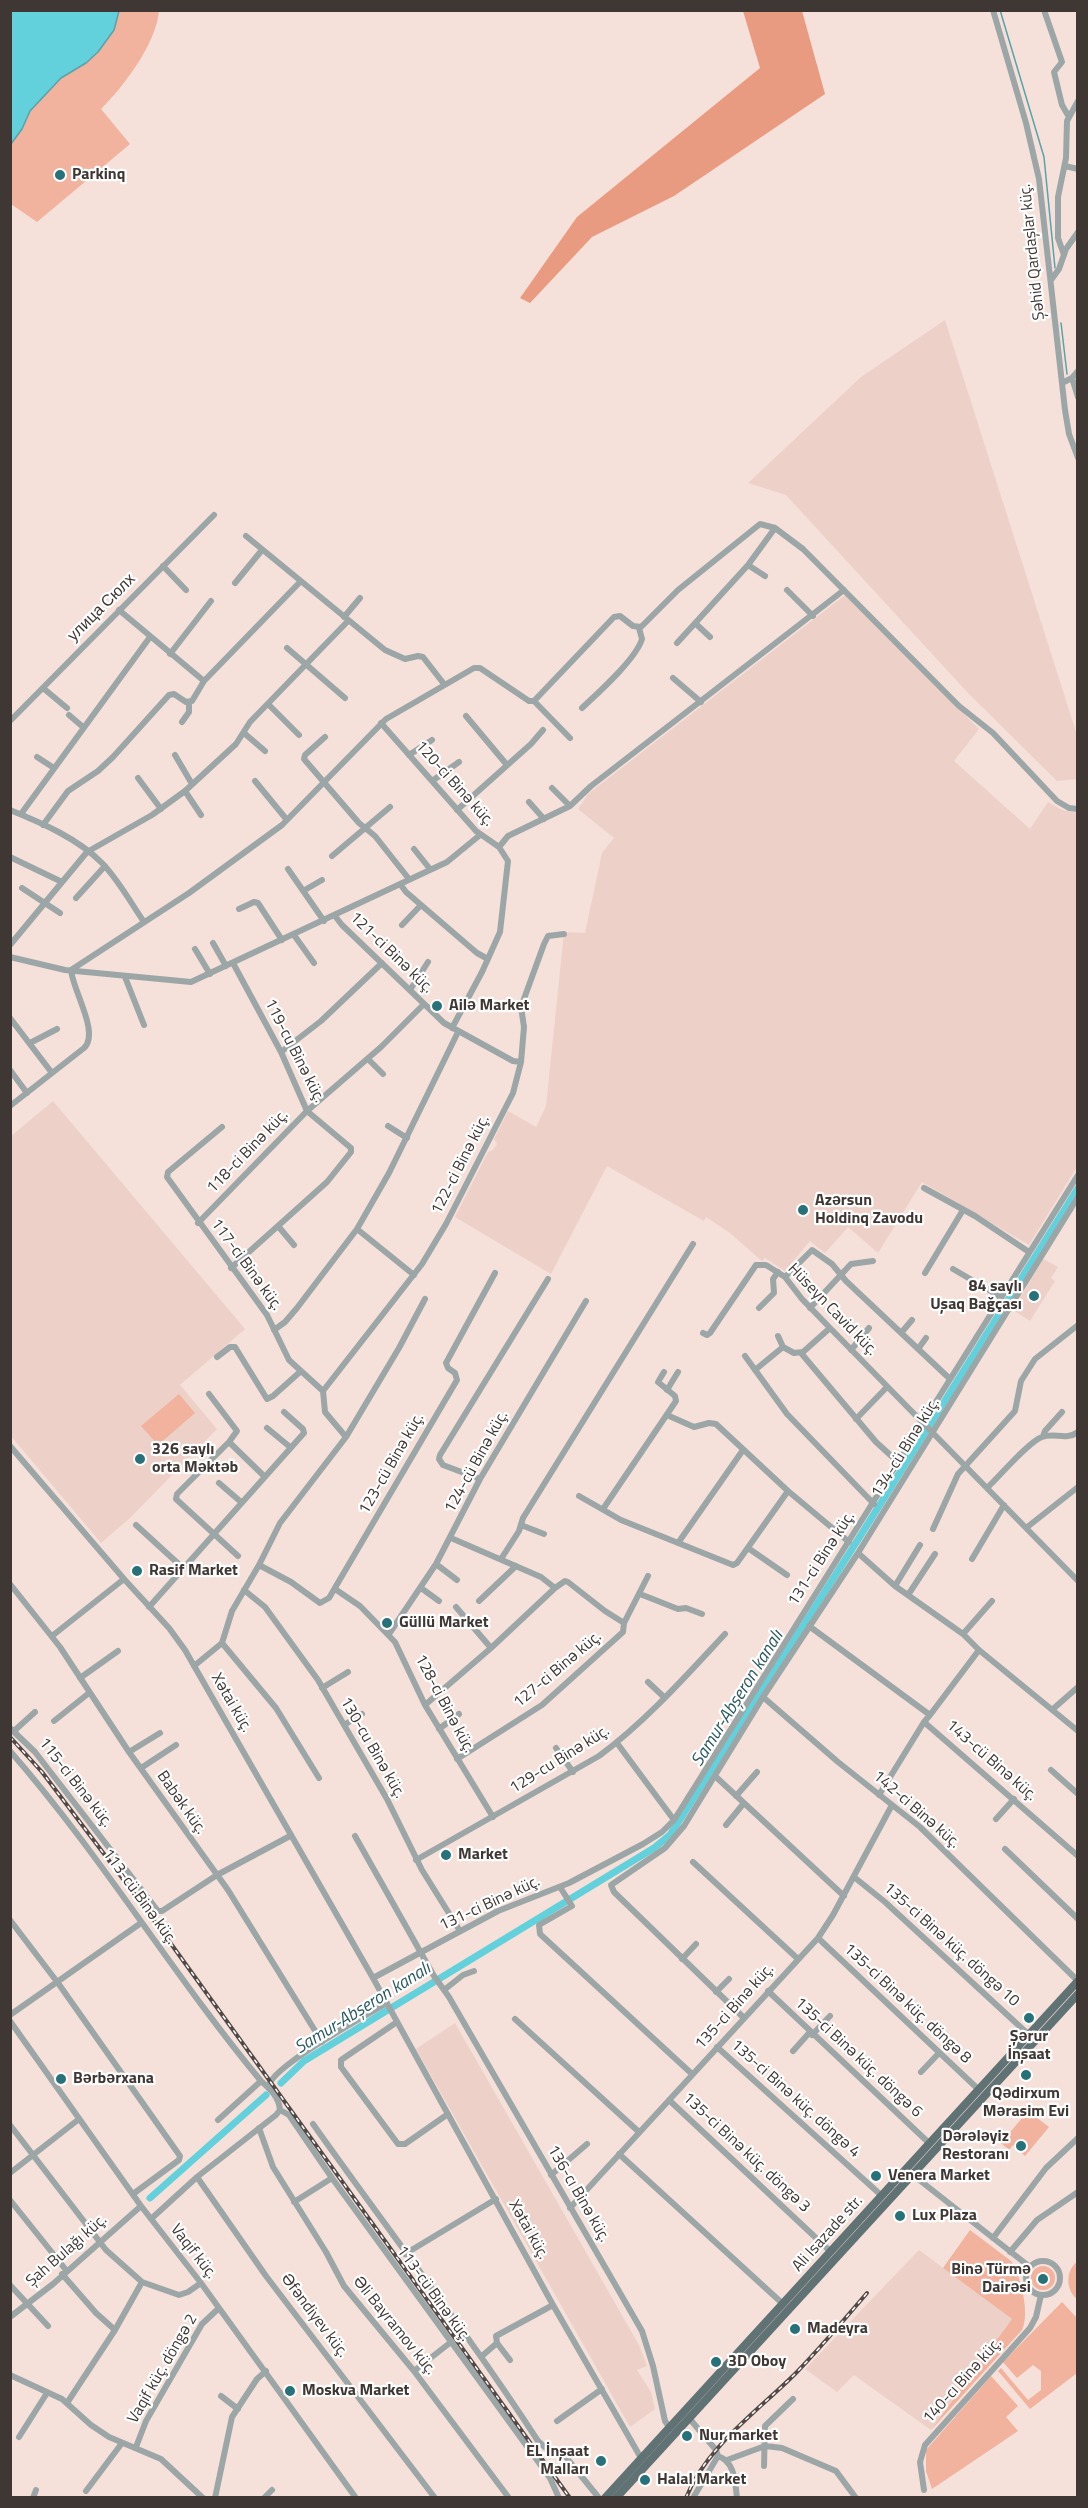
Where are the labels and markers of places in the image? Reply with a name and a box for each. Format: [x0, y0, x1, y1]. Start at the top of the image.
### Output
place label: Parkinq [72, 165, 125, 185]
marker: Parkinq [53, 168, 67, 182]
place label: Ailә Market [449, 996, 529, 1016]
marker: Ailә Market [430, 999, 444, 1013]
place label: Azərsun Holdinq Zavodu [815, 1191, 923, 1229]
marker: Azərsun Holdinq Zavodu [796, 1203, 810, 1217]
place label: 84 saylı Uşaq Bağçası [930, 1277, 1022, 1315]
marker: 84 saylı Uşaq Bağçası [1027, 1289, 1041, 1303]
place label: 326 saylı orta Məktəb [152, 1440, 238, 1478]
marker: 326 saylı orta Məktəb [133, 1452, 147, 1466]
place label: Rasif Market [149, 1561, 238, 1581]
marker: Rasif Market [130, 1564, 144, 1578]
place label: Güllü Market [399, 1613, 489, 1633]
marker: Güllü Market [380, 1616, 394, 1630]
place label: Market [458, 1845, 508, 1865]
marker: Market [439, 1848, 453, 1862]
marker: Şərur İnşaat [1022, 2011, 1036, 2025]
place label: Şərur İnşaat [1007, 2027, 1051, 2065]
marker: Qədirxum Mərasim Evi [1019, 2068, 1033, 2082]
place label: Bərbərxana [73, 2069, 154, 2089]
marker: Bərbərxana [54, 2072, 68, 2086]
place label: Qədirxum Mərasim Evi [983, 2084, 1069, 2122]
place label: Dərələyiz Restoranı [942, 2127, 1009, 2165]
marker: Dərələyiz Restoranı [1014, 2139, 1028, 2153]
place label: Venera Market [888, 2166, 990, 2186]
marker: Venera Market [869, 2169, 883, 2183]
place label: Lux Plaza [912, 2206, 977, 2226]
marker: Lux Plaza [893, 2209, 907, 2223]
place label: Binə Türmə Dairəsi [951, 2260, 1031, 2298]
marker: Binə Türmə Dairəsi [1036, 2272, 1050, 2286]
place label: Madeyra [807, 2319, 868, 2339]
marker: Madeyra [788, 2322, 802, 2336]
place label: 3D Oboy [728, 2352, 786, 2372]
marker: 3D Oboy [709, 2355, 723, 2369]
place label: Moskva Market [302, 2381, 409, 2401]
marker: Moskva Market [283, 2384, 297, 2398]
place label: Nur market [699, 2426, 778, 2446]
marker: Nur market [680, 2429, 694, 2443]
place label: EL İnşaat Malları [526, 2442, 589, 2480]
marker: EL İnşaat Malları [594, 2454, 608, 2468]
place label: Halal Market [657, 2470, 746, 2490]
marker: Halal Market [638, 2473, 652, 2487]

